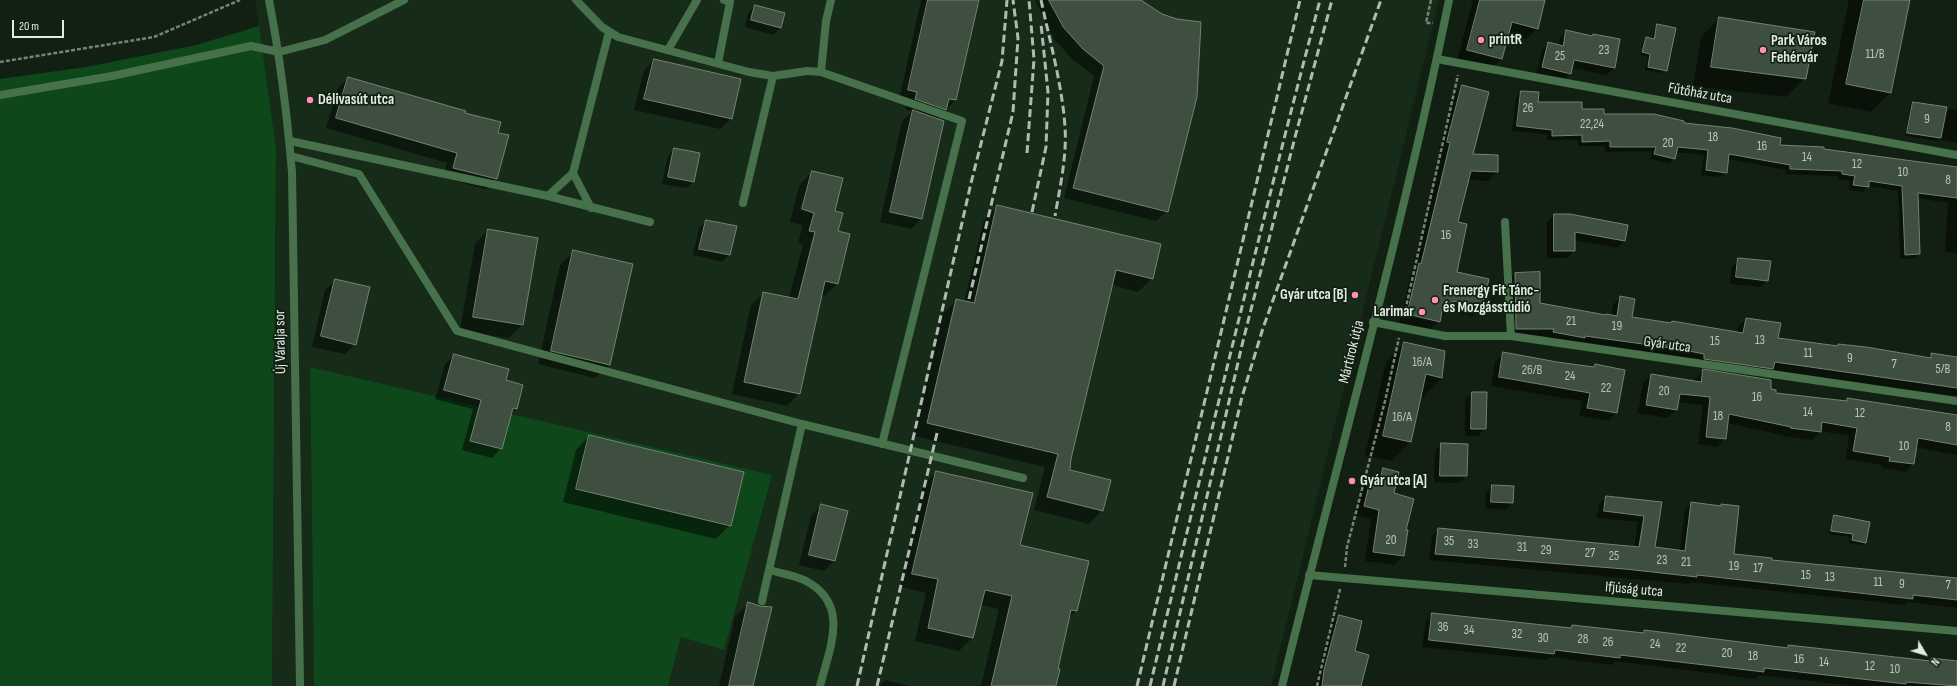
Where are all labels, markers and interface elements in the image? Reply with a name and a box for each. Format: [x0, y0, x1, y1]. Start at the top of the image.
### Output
scale bar [14, 12, 66, 38]
text: 20 m [19, 19, 39, 34]
place label: printR [1489, 31, 1522, 49]
place label: Park Város Fehérvár [1771, 32, 1827, 67]
marker: printR [1476, 35, 1486, 45]
house number: 23 [1599, 43, 1609, 59]
marker: Park Város Fehérvár [1758, 45, 1768, 55]
house number: 11/B [1866, 47, 1884, 63]
house number: 25 [1555, 49, 1565, 65]
street label: Fűtőház utca [1666, 80, 1734, 108]
place label: Délivasút utca [318, 91, 394, 109]
marker: Délivasút utca [305, 95, 315, 105]
house number: 26 [1522, 101, 1534, 117]
house number: 9 [1924, 112, 1930, 128]
house number: 22,24 [1580, 117, 1604, 133]
house number: 18 [1708, 130, 1718, 146]
house number: 20 [1662, 136, 1674, 152]
house number: 16 [1757, 139, 1767, 155]
house number: 14 [1802, 150, 1812, 166]
house number: 12 [1852, 157, 1862, 173]
house number: 10 [1898, 165, 1908, 181]
house number: 8 [1945, 173, 1951, 189]
house number: 16 [1441, 228, 1451, 244]
place label: Frenergy Fit Tánc- és Mozgásstúdió [1443, 282, 1539, 317]
place label: Gyár utca [B] [1280, 286, 1347, 304]
marker: Gyár utca [B] [1350, 290, 1360, 300]
marker: Frenergy Fit Tánc- és Mozgásstúdió [1430, 295, 1440, 305]
place label: Larimar [1373, 303, 1414, 321]
marker: Larimar [1417, 307, 1427, 317]
street label: Új Váralja sor [271, 310, 291, 374]
house number: 21 [1566, 314, 1576, 330]
street label: Mártírok útja [1335, 319, 1369, 385]
house number: 19 [1612, 319, 1622, 335]
street label: Gyár utca [1642, 333, 1692, 357]
house number: 13 [1755, 333, 1765, 349]
house number: 15 [1710, 334, 1720, 350]
house number: 11 [1803, 346, 1813, 362]
house number: 9 [1847, 351, 1853, 367]
house number: 16/A [1412, 355, 1432, 371]
house number: 7 [1891, 357, 1897, 373]
house number: 5/B [1936, 362, 1950, 378]
house number: 26/B [1522, 363, 1542, 379]
house number: 24 [1565, 369, 1575, 385]
house number: 22 [1601, 381, 1611, 397]
house number: 20 [1658, 384, 1670, 400]
house number: 16 [1752, 390, 1762, 406]
house number: 14 [1803, 405, 1813, 421]
house number: 12 [1855, 406, 1865, 422]
house number: 18 [1713, 409, 1723, 425]
house number: 16/A [1392, 410, 1412, 426]
house number: 8 [1945, 420, 1951, 436]
house number: 10 [1899, 439, 1909, 455]
place label: Gyár utca [A] [1360, 472, 1427, 490]
marker: Gyár utca [A] [1347, 476, 1357, 486]
house number: 20 [1385, 533, 1397, 549]
house number: 35 [1444, 534, 1454, 550]
house number: 33 [1468, 537, 1478, 553]
house number: 31 [1517, 540, 1527, 556]
house number: 29 [1540, 543, 1552, 559]
house number: 27 [1585, 546, 1595, 562]
house number: 25 [1609, 549, 1619, 565]
house number: 23 [1657, 553, 1667, 569]
house number: 21 [1681, 555, 1691, 571]
house number: 19 [1729, 559, 1739, 575]
house number: 17 [1753, 561, 1763, 577]
house number: 15 [1801, 568, 1811, 584]
house number: 13 [1825, 570, 1835, 586]
house number: 11 [1873, 575, 1883, 591]
house number: 9 [1899, 577, 1905, 593]
house number: 7 [1945, 578, 1951, 594]
street label: Ifjúság utca [1604, 579, 1664, 601]
house number: 36 [1437, 620, 1449, 636]
house number: 34 [1464, 623, 1474, 639]
house number: 32 [1512, 627, 1522, 643]
house number: 30 [1537, 631, 1549, 647]
house number: 28 [1577, 632, 1589, 648]
north arrow [1905, 634, 1945, 674]
house number: 26 [1602, 635, 1614, 651]
house number: 24 [1650, 637, 1660, 653]
house number: 22 [1676, 641, 1686, 657]
house number: 20 [1721, 646, 1733, 662]
house number: 18 [1748, 649, 1758, 665]
house number: 16 [1794, 652, 1804, 668]
house number: 14 [1819, 655, 1829, 671]
text: N [1928, 655, 1942, 668]
house number: 12 [1865, 659, 1875, 675]
house number: 10 [1890, 662, 1900, 678]

